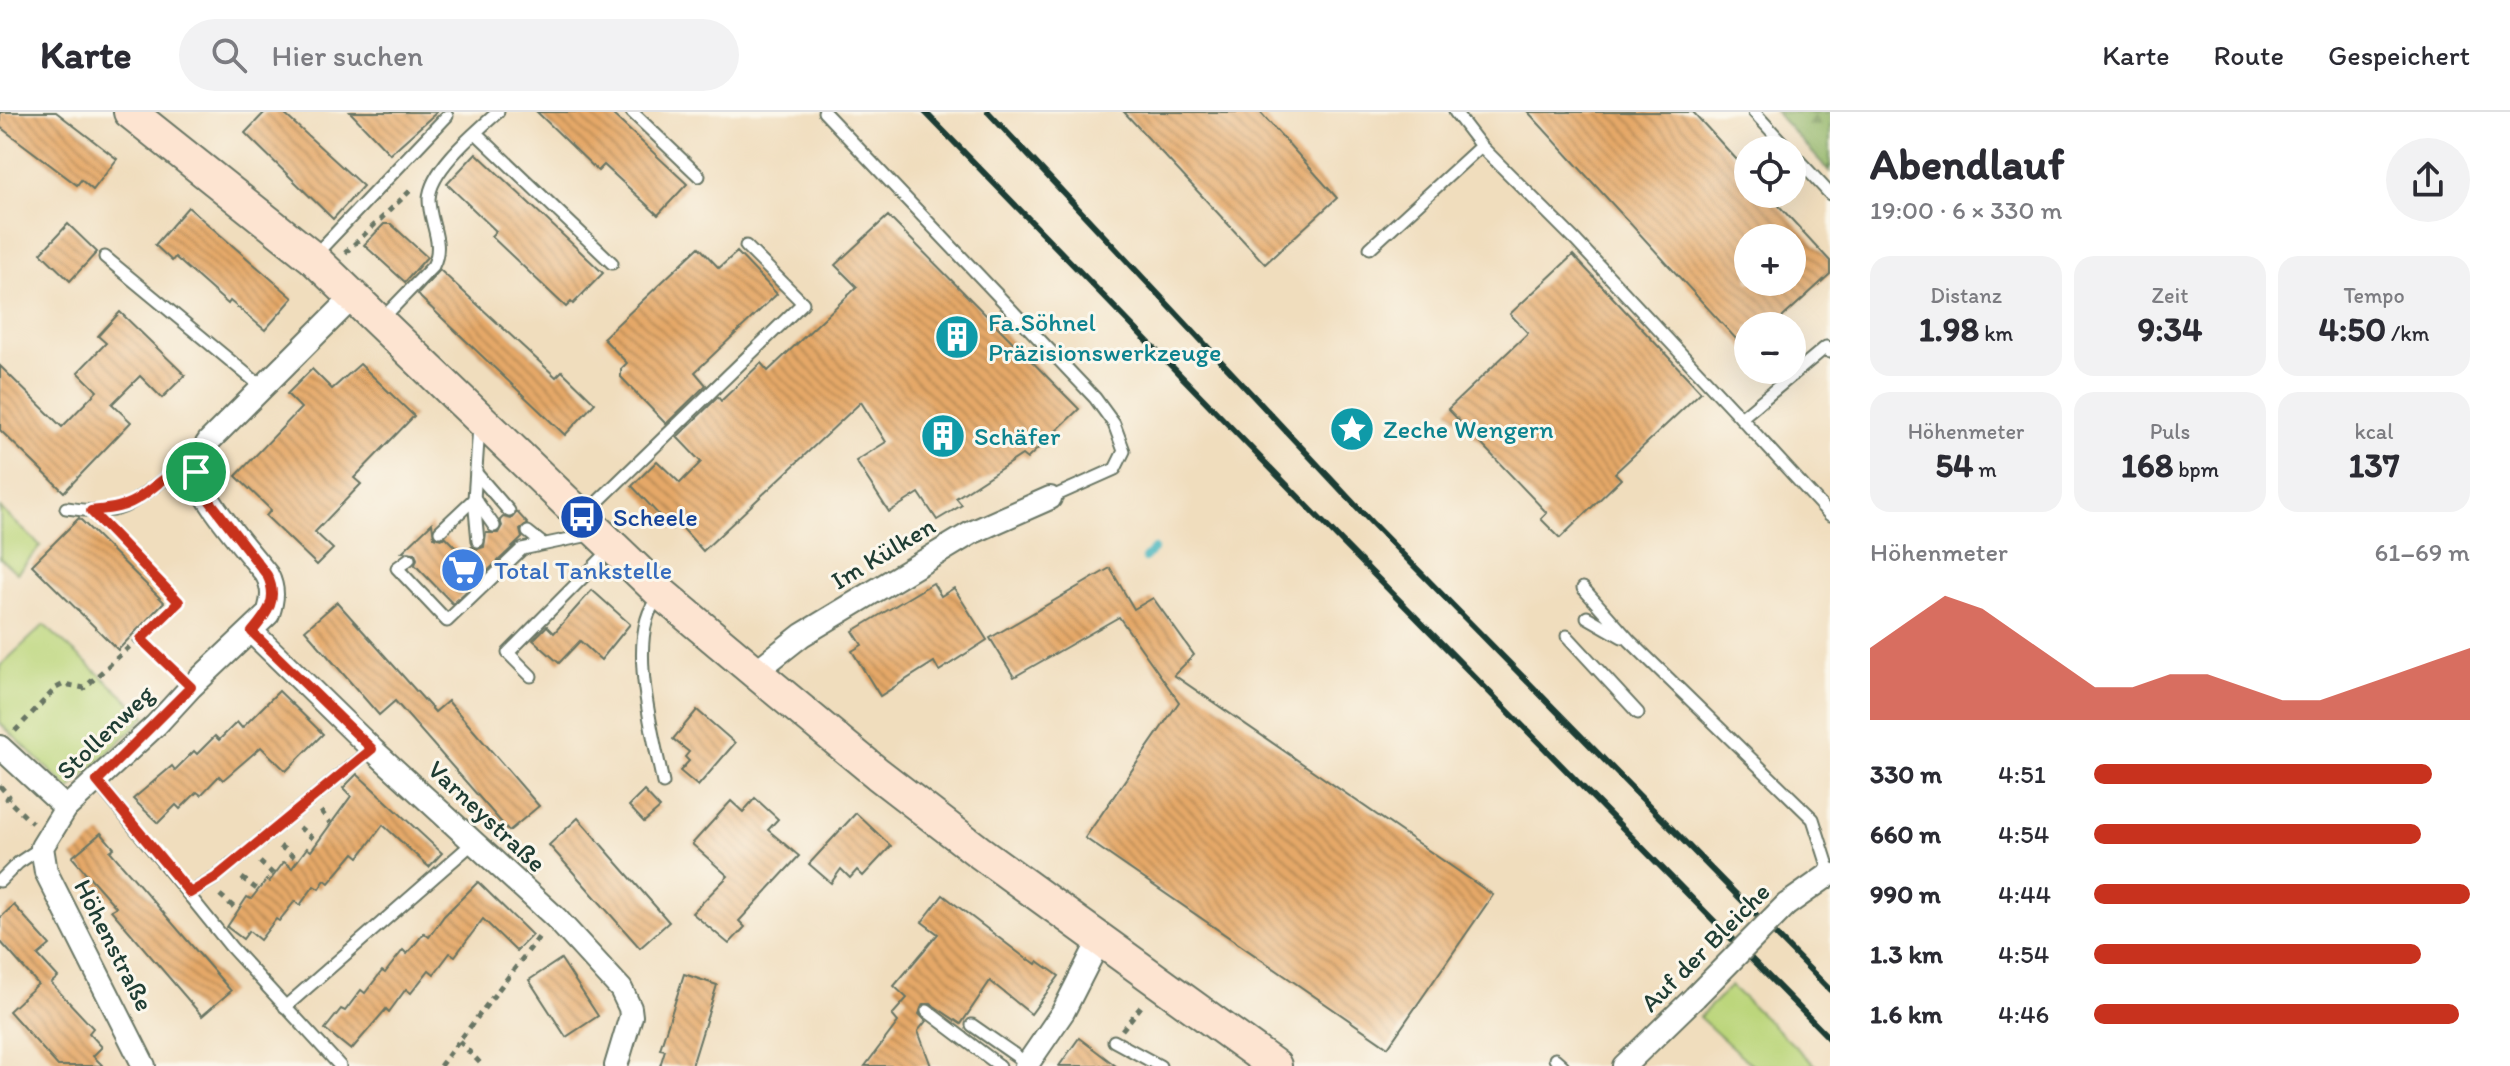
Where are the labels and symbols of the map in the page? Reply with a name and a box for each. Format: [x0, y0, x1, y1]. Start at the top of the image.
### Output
place label: Fa.Söhnel Präzisionswerkzeuge [988, 306, 1221, 368]
building icon: Fa.Söhnel Präzisionswerkzeuge [933, 313, 981, 361]
place icon: Zeche Wengern [1328, 405, 1376, 453]
building icon: Schäfer [919, 412, 967, 460]
place label: Zeche Wengern [1383, 413, 1554, 445]
place label: Schäfer [974, 420, 1061, 452]
pin [162, 438, 230, 506]
bus stop icon: Scheele [558, 493, 606, 541]
place label: Scheele [613, 501, 698, 533]
street label: Im Külken [825, 509, 941, 597]
supermarket icon: Total Tankstelle [439, 546, 487, 594]
place label: Total Tankstelle [494, 554, 672, 586]
street label: Stollenweg [50, 677, 161, 786]
street label: Varneystraße [421, 753, 553, 879]
street label: Höhenstraße [67, 874, 161, 1016]
street label: Auf der Bleiche [1634, 876, 1776, 1018]

